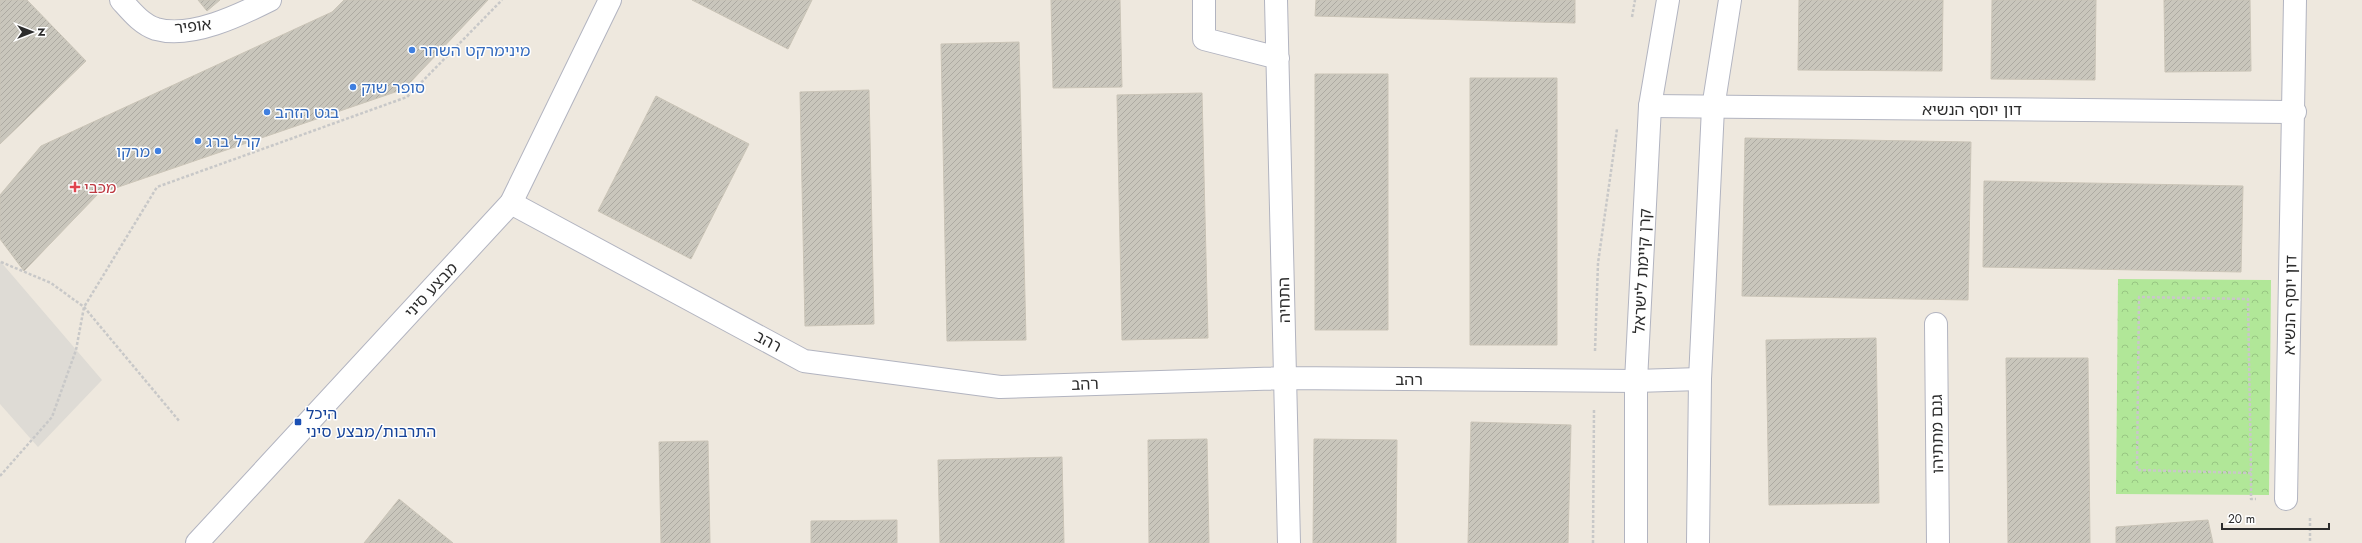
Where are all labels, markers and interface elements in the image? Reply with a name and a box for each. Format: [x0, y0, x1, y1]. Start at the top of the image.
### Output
north arrow [12, 12, 52, 52]
street label: אופיר [173, 12, 213, 40]
text: N [34, 28, 50, 36]
place label: מינימרקט השחר [420, 39, 530, 62]
marker: מינימרקט השחר [407, 45, 417, 55]
place label: סופר שוק [361, 76, 425, 99]
marker: סופר שוק [348, 82, 358, 92]
street label: דון יוסף הנשיא [1922, 98, 2022, 121]
place label: בגט הזהב [275, 101, 339, 124]
marker: בגט הזהב [262, 107, 272, 117]
place label: קרל ברג [206, 130, 261, 153]
marker: קרל ברג [193, 136, 203, 146]
place label: מרקו [116, 140, 150, 163]
marker: מרקו [153, 146, 163, 156]
place label: מכבי [84, 176, 116, 199]
marker: מכבי [69, 181, 81, 193]
street label: קרן קיימת לישראל [1627, 208, 1657, 334]
street label: דון יוסף הנשיא [2278, 254, 2302, 355]
street label: מבצע סיני [399, 257, 463, 323]
street label: התחיה [1272, 277, 1296, 323]
street label: רהב [750, 324, 786, 358]
street label: רהב [1395, 368, 1423, 391]
street label: רהב [1071, 372, 1099, 396]
street label: גנם מתתיהו [1925, 394, 1949, 474]
place label: היכל התרבות/מבצע סיני [306, 402, 436, 443]
marker: היכל התרבות/מבצע סיני [293, 417, 303, 427]
scale bar [2222, 505, 2329, 531]
text: 20 m [2228, 510, 2255, 528]

